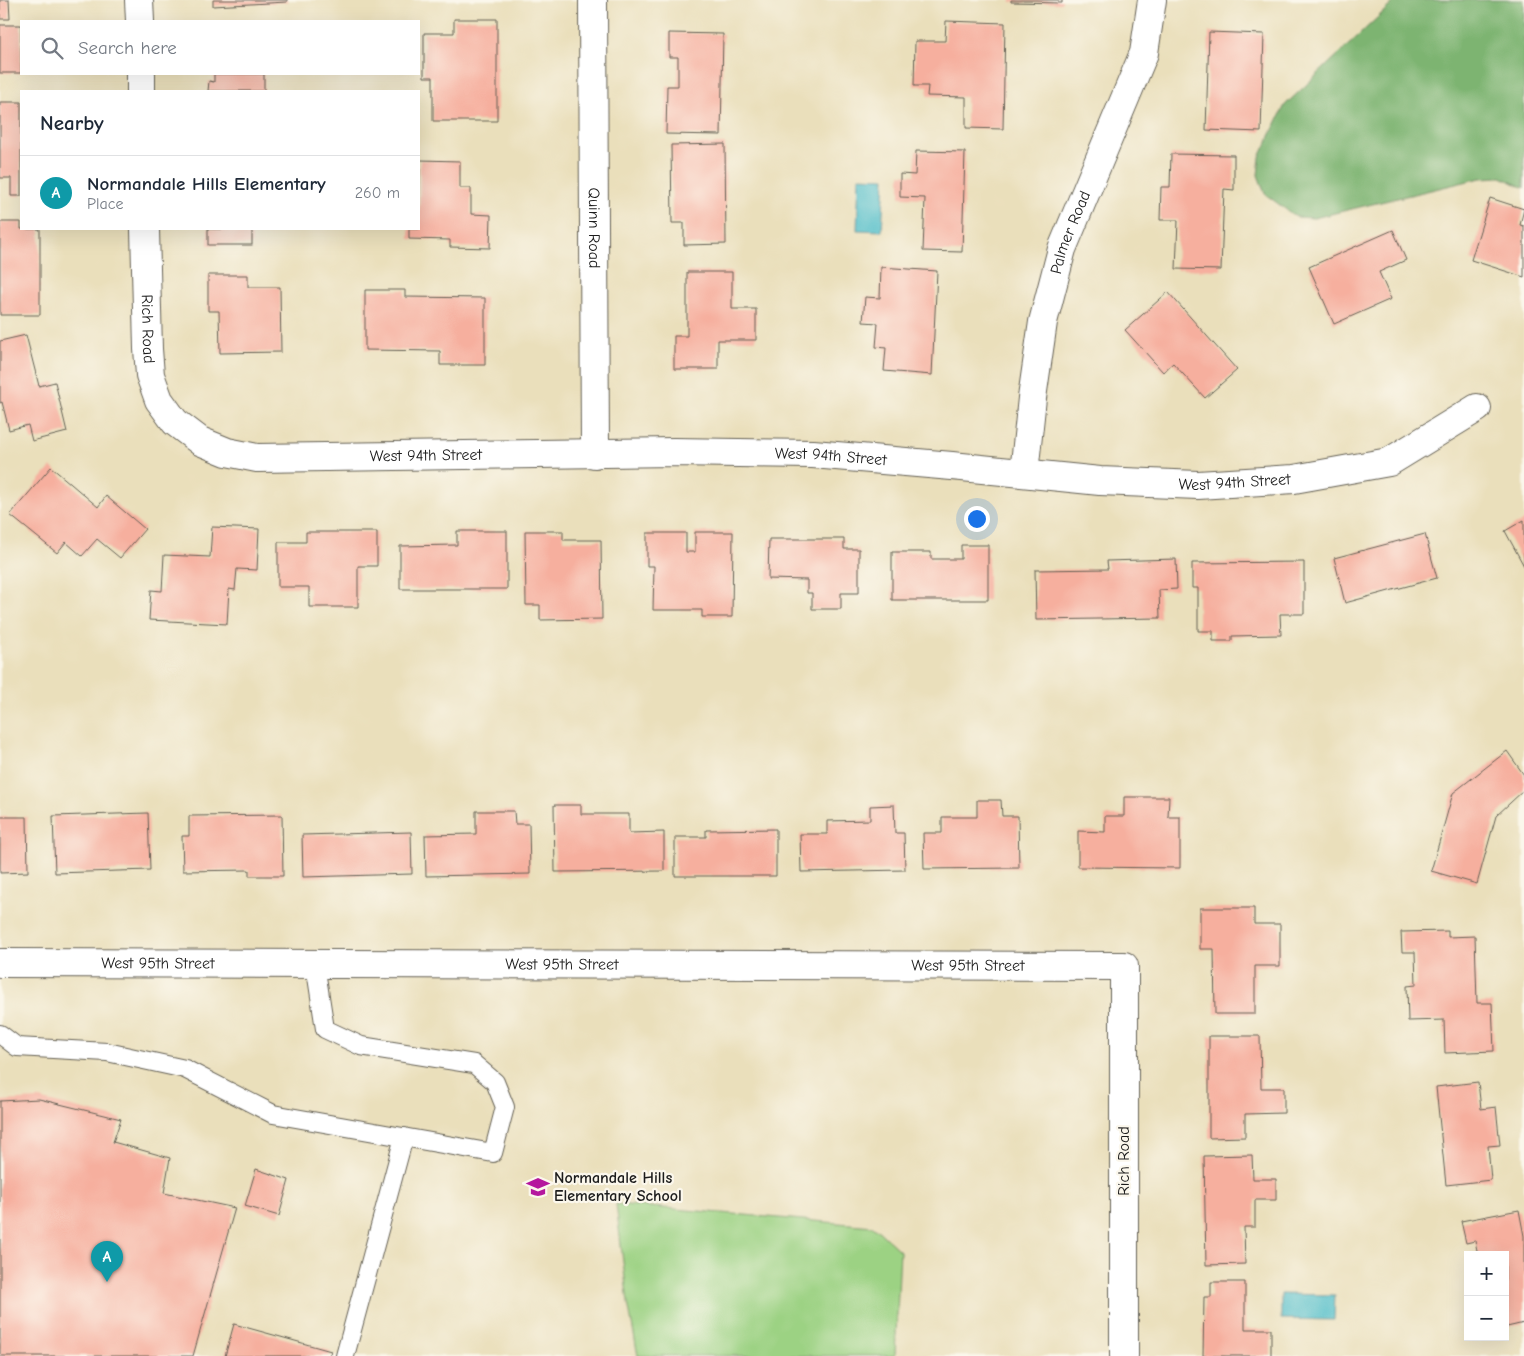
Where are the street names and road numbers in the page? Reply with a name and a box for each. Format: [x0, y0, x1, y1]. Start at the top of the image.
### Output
street label: Quinn Road [585, 188, 603, 268]
street label: Palmer Road [1047, 188, 1094, 276]
street label: Rich Road [138, 294, 158, 364]
street label: West 94th Street [775, 444, 888, 469]
street label: West 94th Street [370, 446, 483, 465]
street label: West 94th Street [1178, 470, 1292, 494]
street label: West 95th Street [101, 954, 215, 973]
street label: West 95th Street [505, 955, 619, 974]
street label: West 95th Street [911, 956, 1025, 975]
street label: Rich Road [1115, 1126, 1133, 1196]

